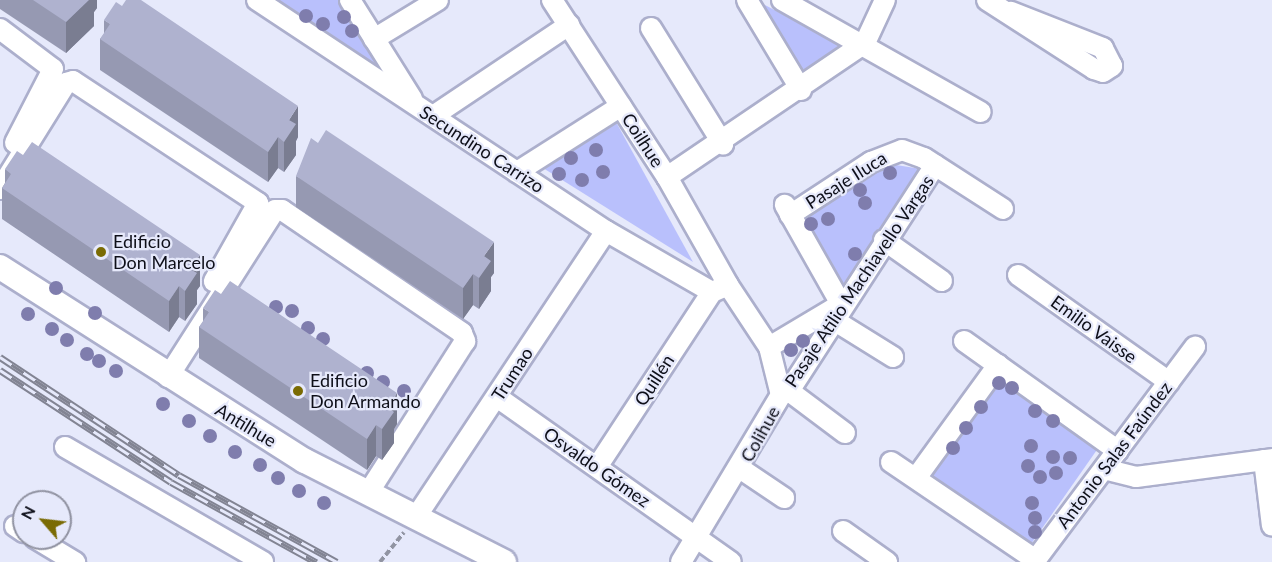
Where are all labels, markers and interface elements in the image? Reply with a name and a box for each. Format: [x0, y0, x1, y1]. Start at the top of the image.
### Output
street label: Secundino Carrizo [416, 101, 548, 197]
street label: Coilhue [618, 109, 668, 171]
street label: Pasaje Iluca [802, 147, 890, 213]
street label: Pasaje Atilio Machiavello Vargas [780, 171, 938, 391]
place label: Edificio Don Marcelo [113, 231, 215, 274]
marker: Edificio Don Marcelo [94, 245, 108, 259]
street label: Emilio Vaisse [1046, 290, 1142, 368]
street label: Trumao [487, 343, 537, 405]
street label: Quillén [630, 350, 678, 410]
place label: Edificio Don Armando [310, 370, 421, 412]
street label: Antonio Salas Faúndez [1052, 378, 1176, 532]
marker: Edificio Don Armando [291, 384, 305, 398]
street label: Antilhue [212, 398, 280, 452]
street label: Colihue [736, 402, 784, 466]
street label: Osvaldo Gómez [540, 422, 654, 512]
north arrow [12, 490, 72, 550]
text: N [16, 502, 39, 522]

